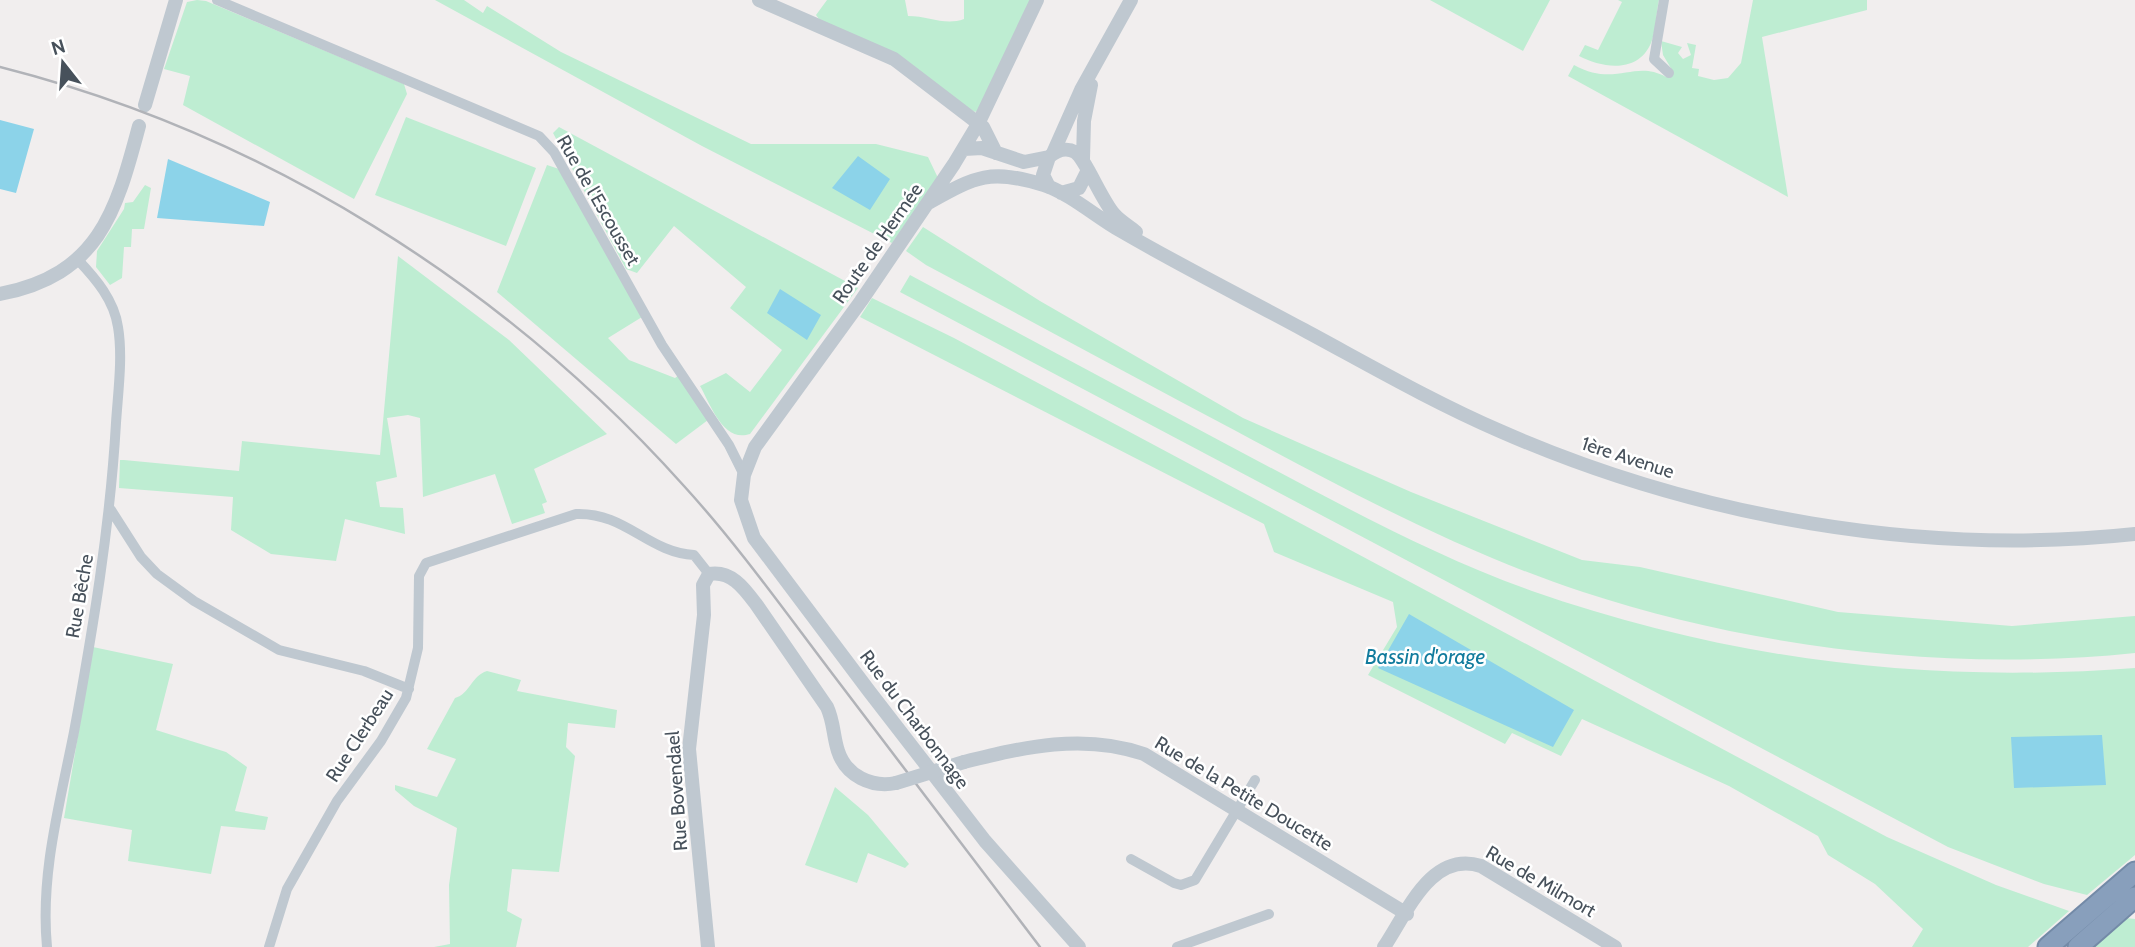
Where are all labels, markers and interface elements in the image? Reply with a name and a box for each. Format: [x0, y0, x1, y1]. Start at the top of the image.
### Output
north arrow [28, 28, 98, 98]
text: N [48, 34, 68, 60]
street label: Rue de l'Escousset [552, 131, 645, 270]
street label: Route de Hermée [827, 179, 928, 308]
street label: 1ère Avenue [1579, 432, 1677, 483]
street label: Rue Bêche [61, 552, 98, 640]
water label: Bassin d'orage [1365, 644, 1485, 669]
street label: Rue du Charbonnage [855, 645, 974, 793]
street label: Rue Clerbeau [321, 684, 398, 786]
street label: Rue Bovendael [661, 730, 692, 852]
street label: Rue de la Petite Doucette [1151, 731, 1337, 856]
street label: Rue de Milmort [1482, 841, 1600, 922]

